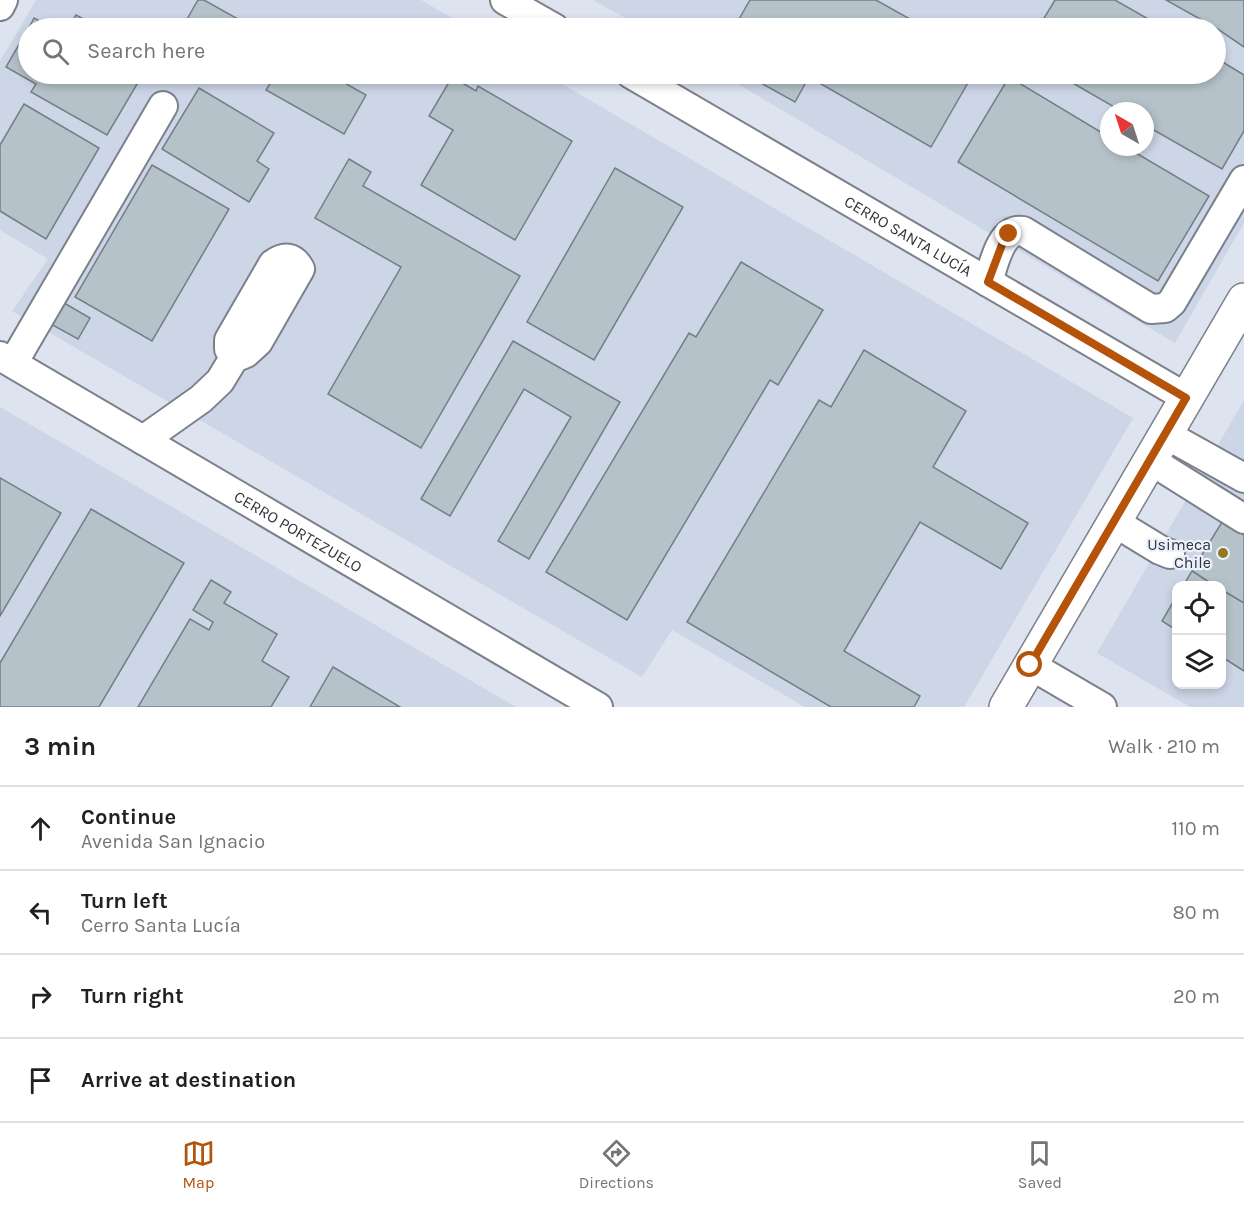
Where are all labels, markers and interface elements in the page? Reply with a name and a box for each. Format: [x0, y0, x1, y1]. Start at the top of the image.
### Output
search box [18, 18, 1226, 84]
icon: search [39, 35, 72, 68]
text: Search here [87, 38, 205, 64]
north arrow [1100, 102, 1154, 156]
street label: CERRO SANTA LUCÍA [841, 192, 975, 281]
route end [995, 220, 1021, 246]
street label: CERRO PORTEZUELO [231, 487, 366, 577]
place label: Usimeca Chile [1147, 535, 1211, 572]
marker: Usimeca Chile [1216, 546, 1230, 560]
map controls [1172, 581, 1226, 689]
button: locate [1172, 581, 1226, 635]
button: layers [1172, 635, 1226, 689]
route start [1016, 651, 1042, 677]
text: 3 min [24, 731, 96, 762]
text: Walk · 210 m [1108, 735, 1220, 758]
text: Continue [81, 804, 176, 830]
icon: ahead [24, 812, 57, 845]
text: 110 m [1171, 817, 1220, 840]
text: Avenida San Ignacio [81, 830, 265, 853]
text: Turn left [81, 888, 168, 914]
icon: left [24, 896, 57, 929]
text: 80 m [1172, 901, 1220, 924]
text: Cerro Santa Lucía [81, 914, 241, 937]
icon: right [24, 980, 57, 1013]
text: Turn right [81, 983, 184, 1009]
text: 20 m [1173, 985, 1220, 1008]
icon: arrive [24, 1064, 57, 1097]
text: Arrive at destination [81, 1067, 296, 1093]
tab: Map [182, 1137, 215, 1192]
tab: Directions [579, 1137, 654, 1192]
tab: Saved [1018, 1137, 1062, 1192]

